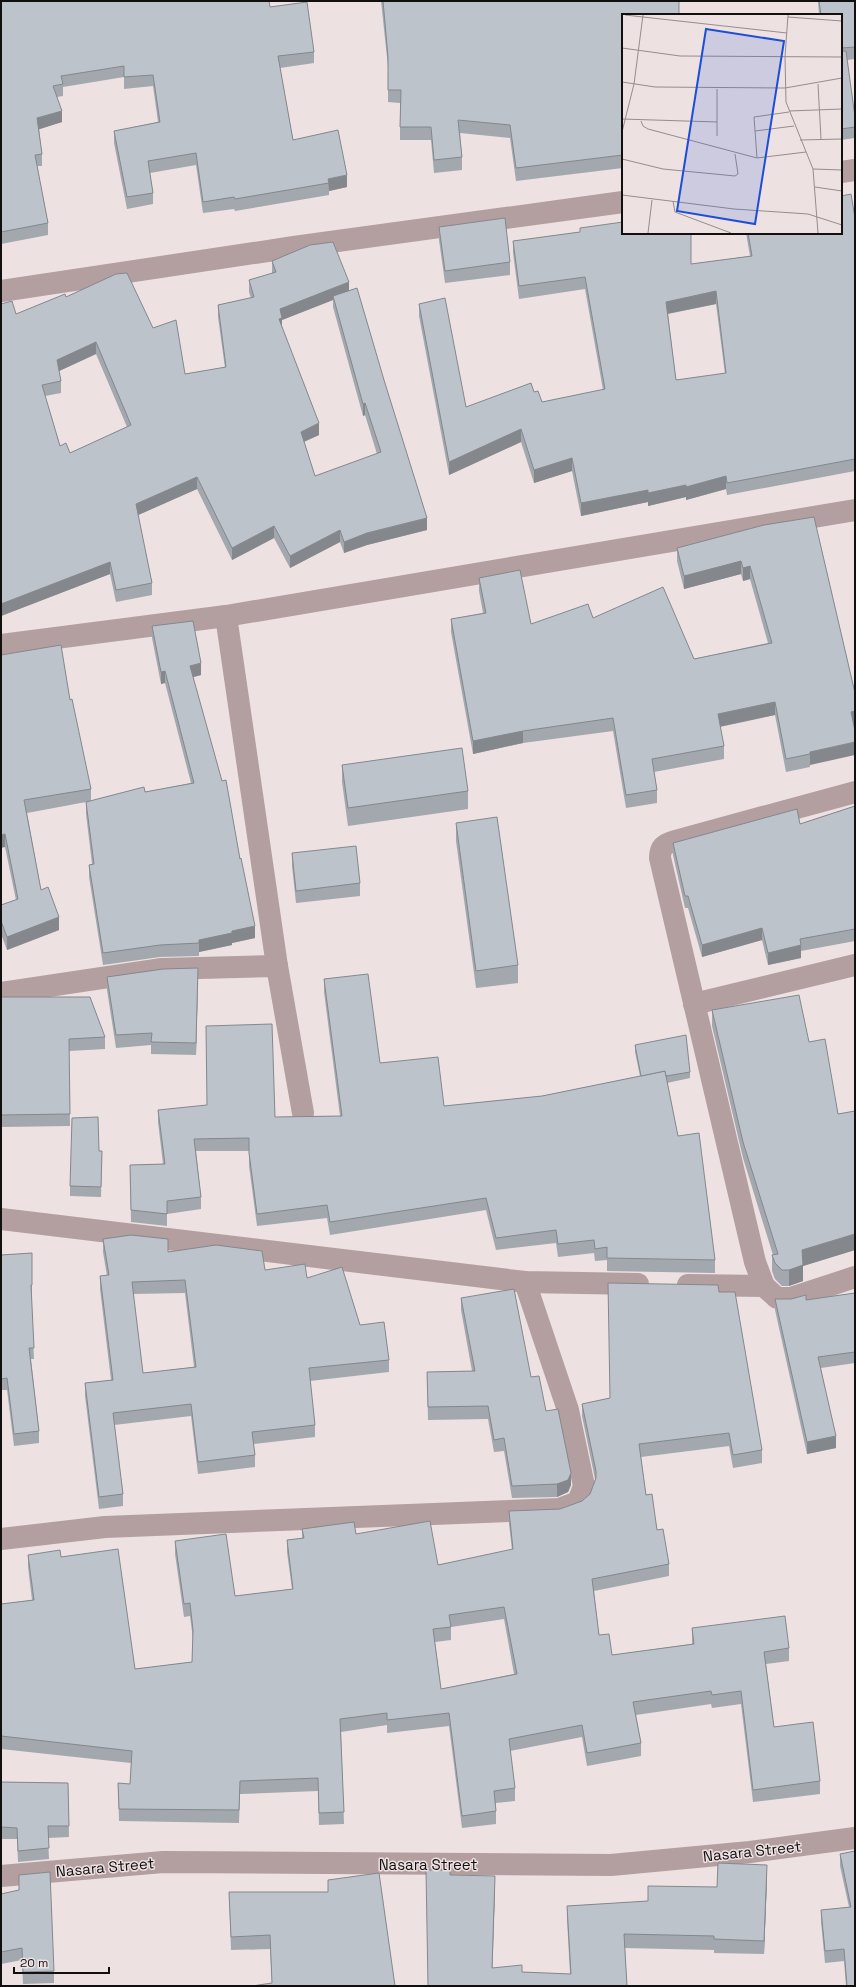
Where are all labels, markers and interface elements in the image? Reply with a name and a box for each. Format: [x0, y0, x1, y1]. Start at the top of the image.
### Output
inset map [622, 14, 842, 234]
street label: Nasara Street [702, 1836, 802, 1866]
street label: Nasara Street [55, 1853, 155, 1881]
street label: Nasara Street [379, 1855, 477, 1874]
scale bar [14, 1949, 109, 1975]
text: 20 m [20, 1955, 48, 1971]

